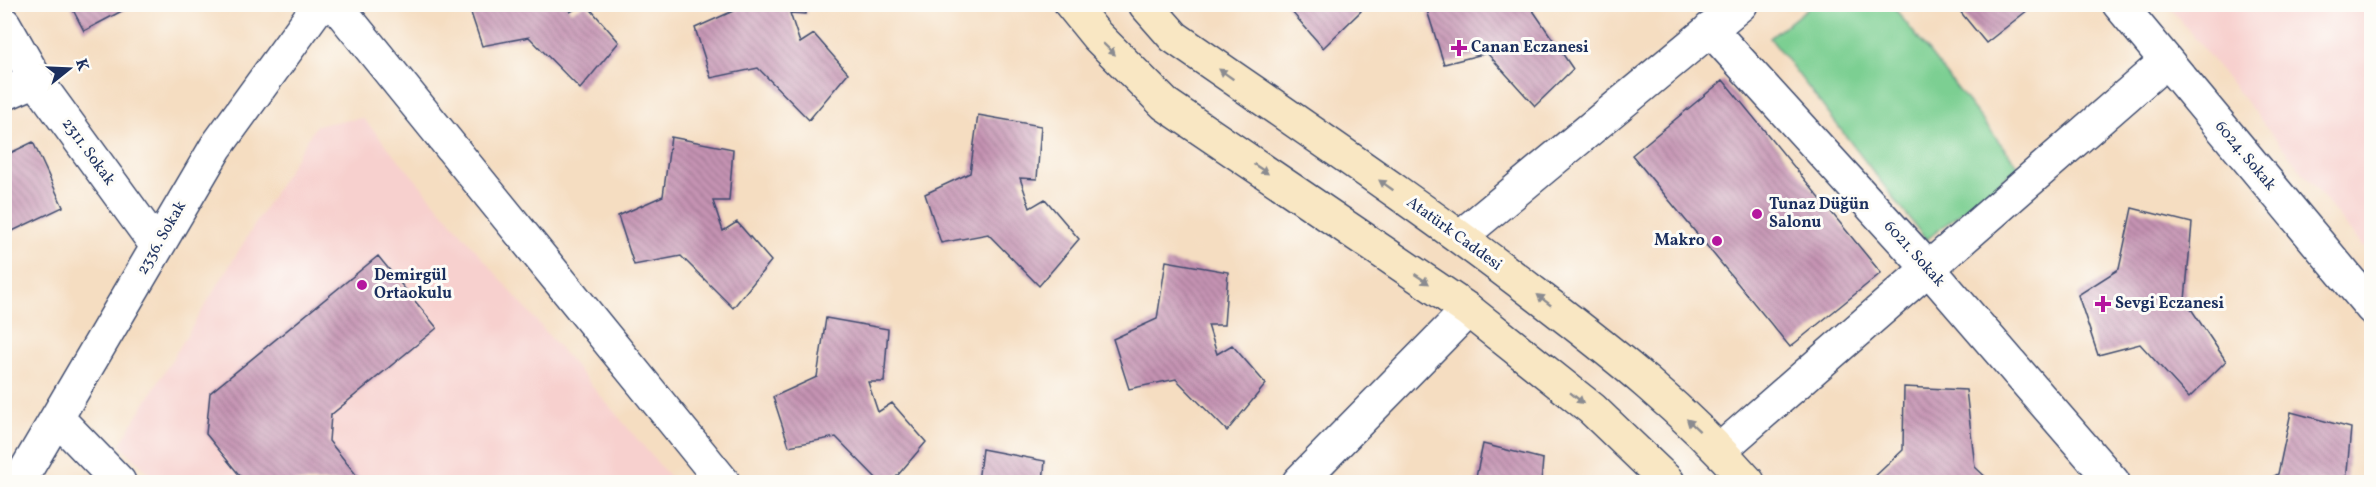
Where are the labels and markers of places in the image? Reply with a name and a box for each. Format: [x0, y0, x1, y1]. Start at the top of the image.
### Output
place label: Canan Eczanesi [1471, 37, 1589, 59]
marker: Canan Eczanesi [1452, 41, 1466, 55]
place label: Tunaz Düğün Salonu [1769, 194, 1870, 234]
marker: Tunaz Düğün Salonu [1750, 207, 1764, 221]
place label: Makro [1654, 230, 1705, 252]
marker: Makro [1710, 234, 1724, 248]
place label: Demirgül Ortaokulu [374, 265, 452, 305]
marker: Demirgül Ortaokulu [355, 278, 369, 292]
place label: Sevgi Eczanesi [2115, 293, 2225, 315]
marker: Sevgi Eczanesi [2096, 297, 2110, 311]

